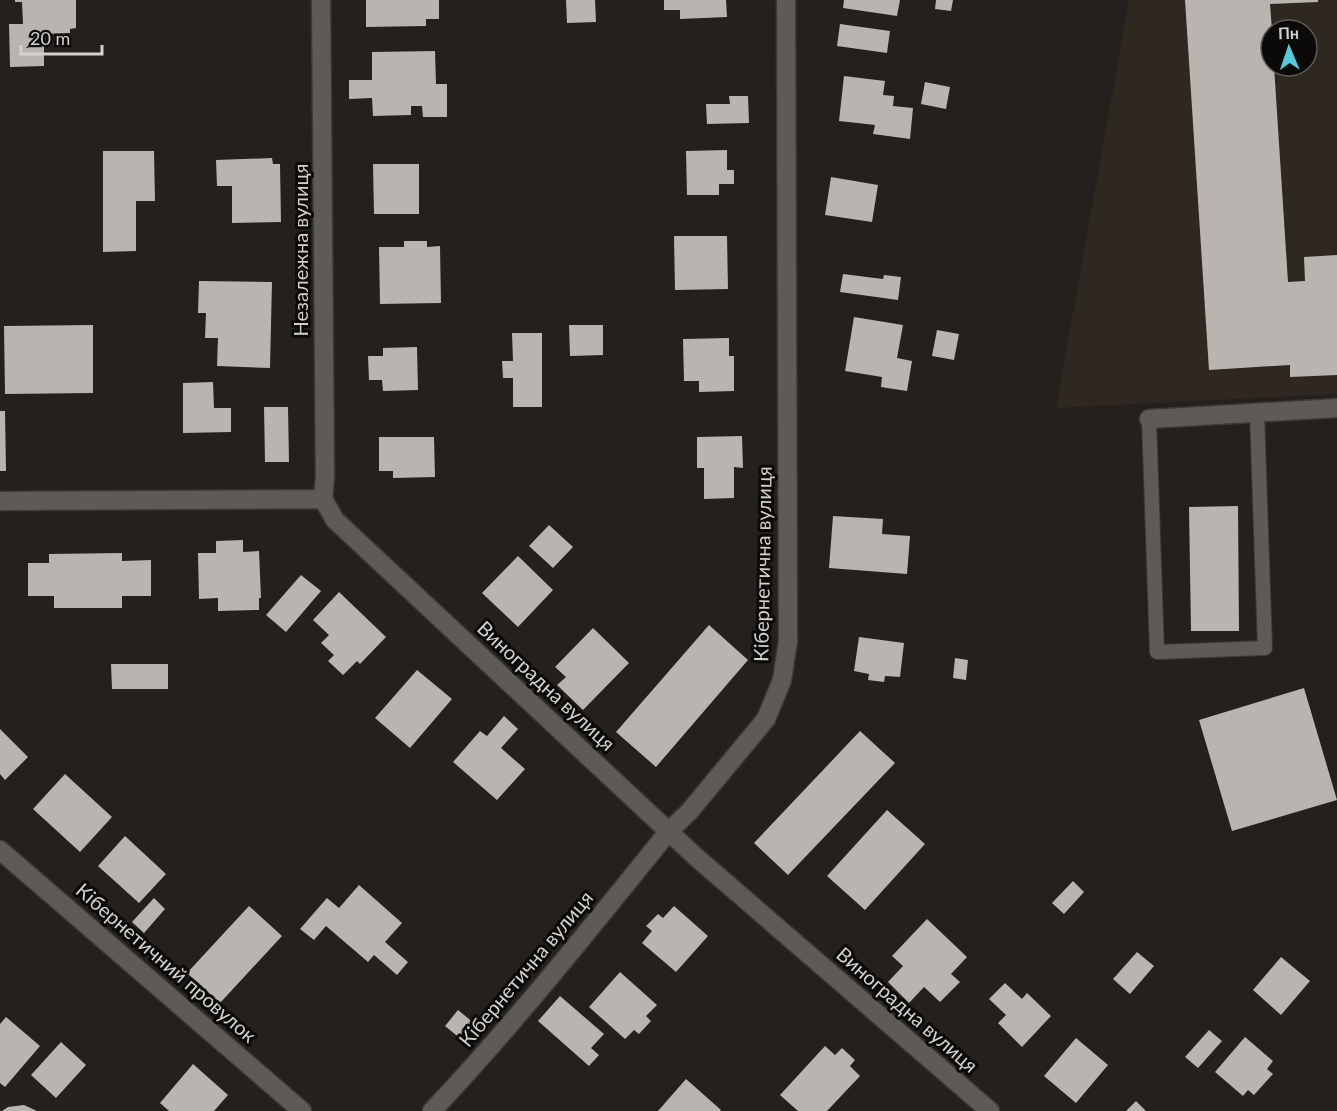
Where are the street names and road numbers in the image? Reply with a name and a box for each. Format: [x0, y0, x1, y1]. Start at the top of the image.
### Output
street label: Незалежна вулиця [288, 164, 312, 336]
street label: Кібернетична вулиця [748, 466, 776, 662]
street label: Виноградна вулиця [473, 615, 620, 755]
street label: Кібернетичний провулок [72, 877, 262, 1047]
street label: Кібернетична вулиця [453, 886, 597, 1051]
street label: Виноградна вулиця [832, 941, 983, 1077]

